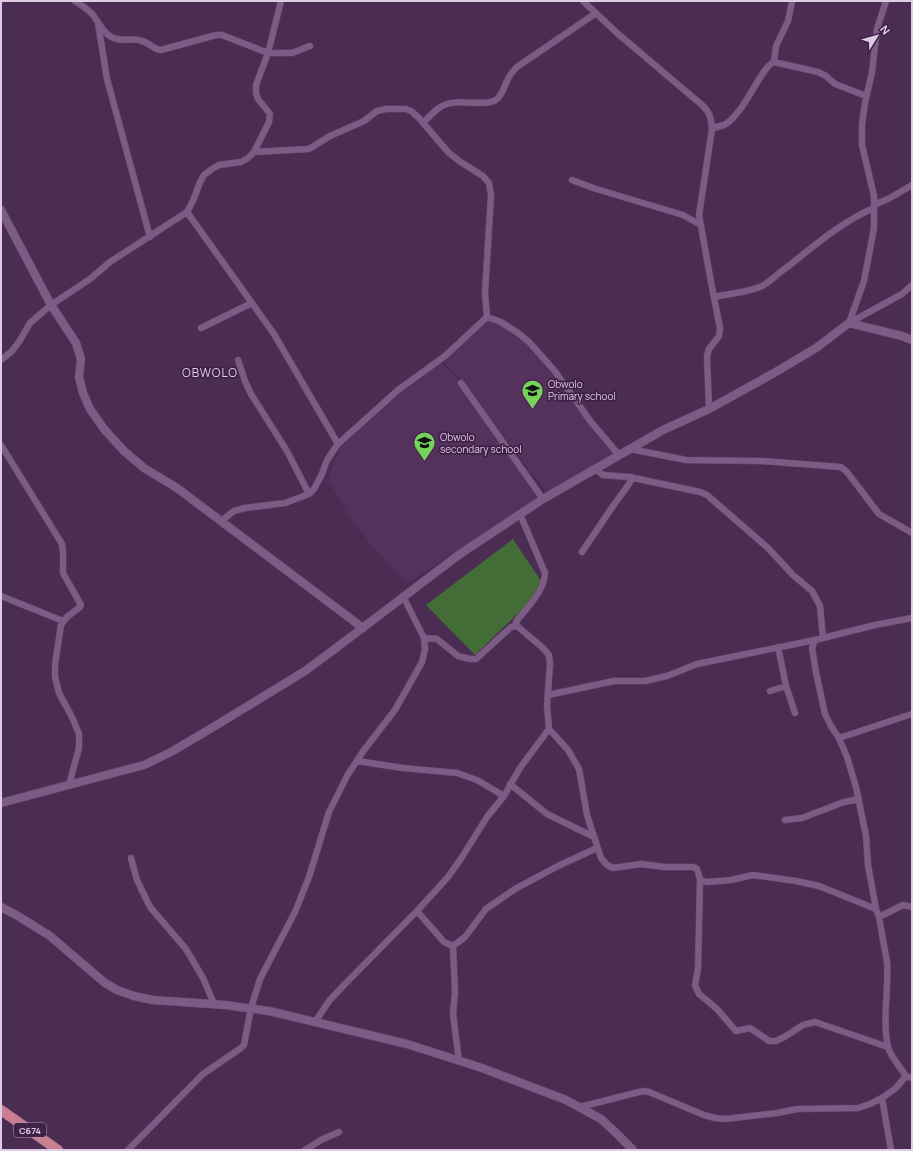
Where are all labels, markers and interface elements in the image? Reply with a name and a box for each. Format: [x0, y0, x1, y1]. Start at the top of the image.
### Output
north arrow [857, 16, 897, 56]
text: N [877, 22, 894, 37]
district label: OBWOLO [182, 364, 238, 381]
school or university icon: Obwolo Primary school [519, 377, 545, 410]
place label: Obwolo Primary school [548, 377, 616, 403]
school or university icon: Obwolo secondary school [412, 430, 438, 463]
place label: Obwolo secondary school [440, 430, 522, 456]
road number: C674 [14, 1123, 46, 1137]

